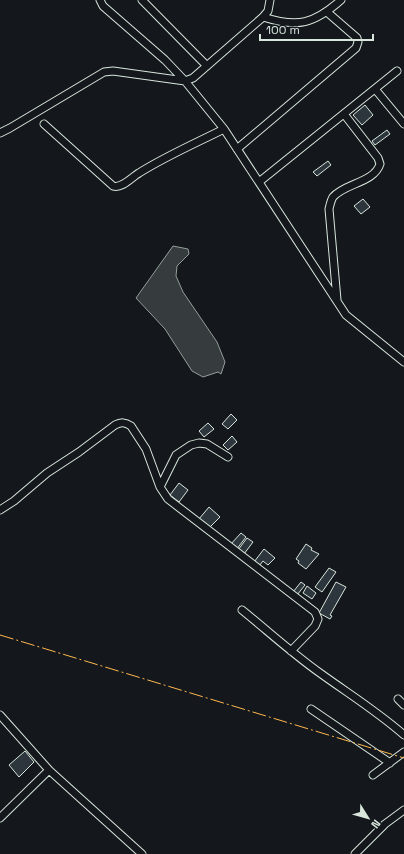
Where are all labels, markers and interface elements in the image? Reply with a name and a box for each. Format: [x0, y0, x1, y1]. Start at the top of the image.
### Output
scale bar [260, 16, 373, 42]
text: 100 m [266, 22, 300, 38]
north arrow [348, 798, 388, 838]
text: N [368, 817, 384, 831]

